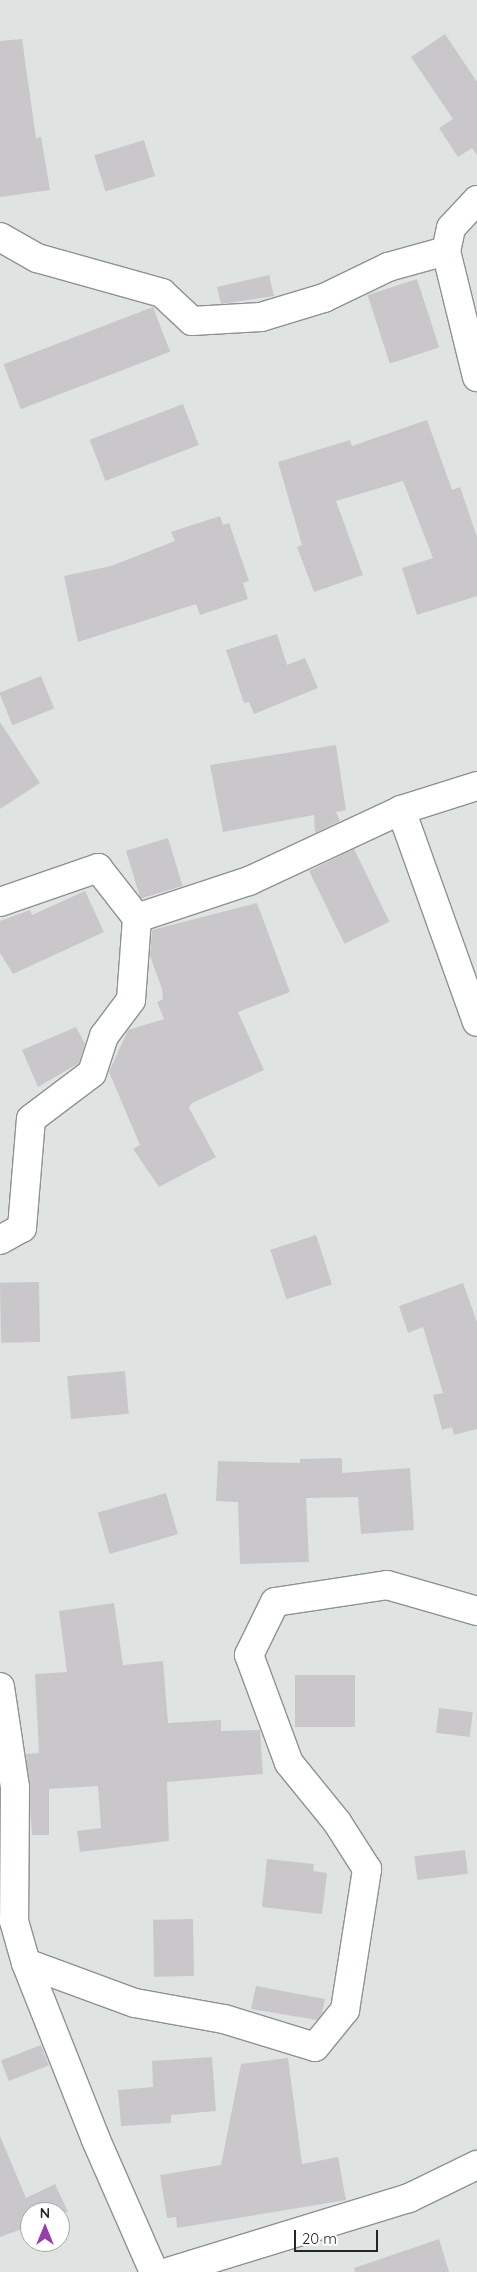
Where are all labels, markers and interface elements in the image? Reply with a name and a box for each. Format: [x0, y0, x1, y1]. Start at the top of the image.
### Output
north arrow [20, 2202, 70, 2252]
text: N [40, 2204, 50, 2222]
scale bar [297, 2220, 381, 2252]
text: 20 m [302, 2229, 337, 2248]

